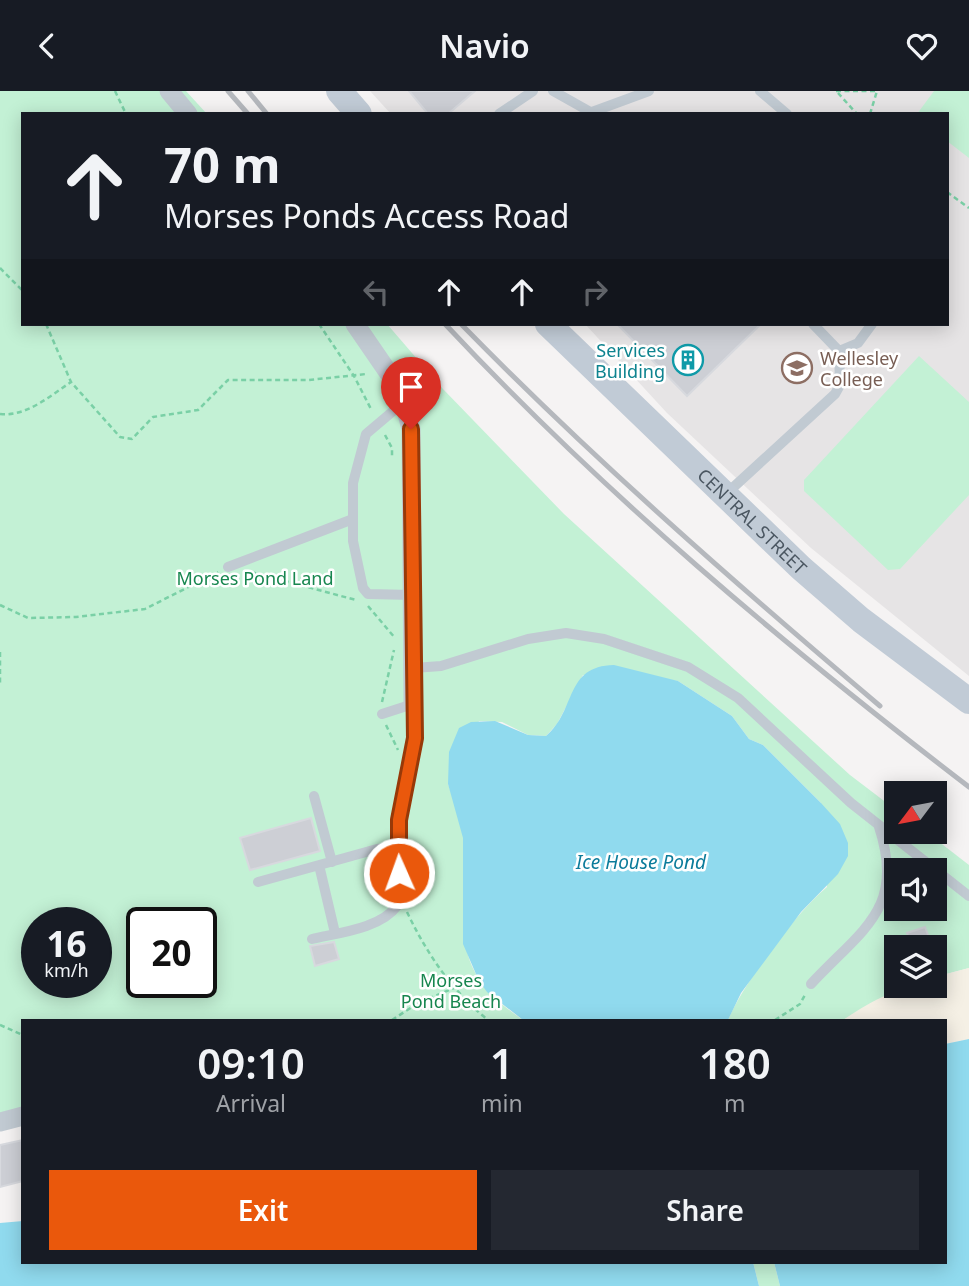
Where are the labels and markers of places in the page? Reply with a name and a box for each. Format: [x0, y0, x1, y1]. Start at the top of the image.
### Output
place label: Services Building [595, 338, 665, 383]
building icon: Services Building [671, 343, 705, 377]
place label: Wellesley College [820, 346, 899, 391]
school or university icon: Wellesley College [780, 351, 814, 385]
pin [381, 357, 441, 429]

